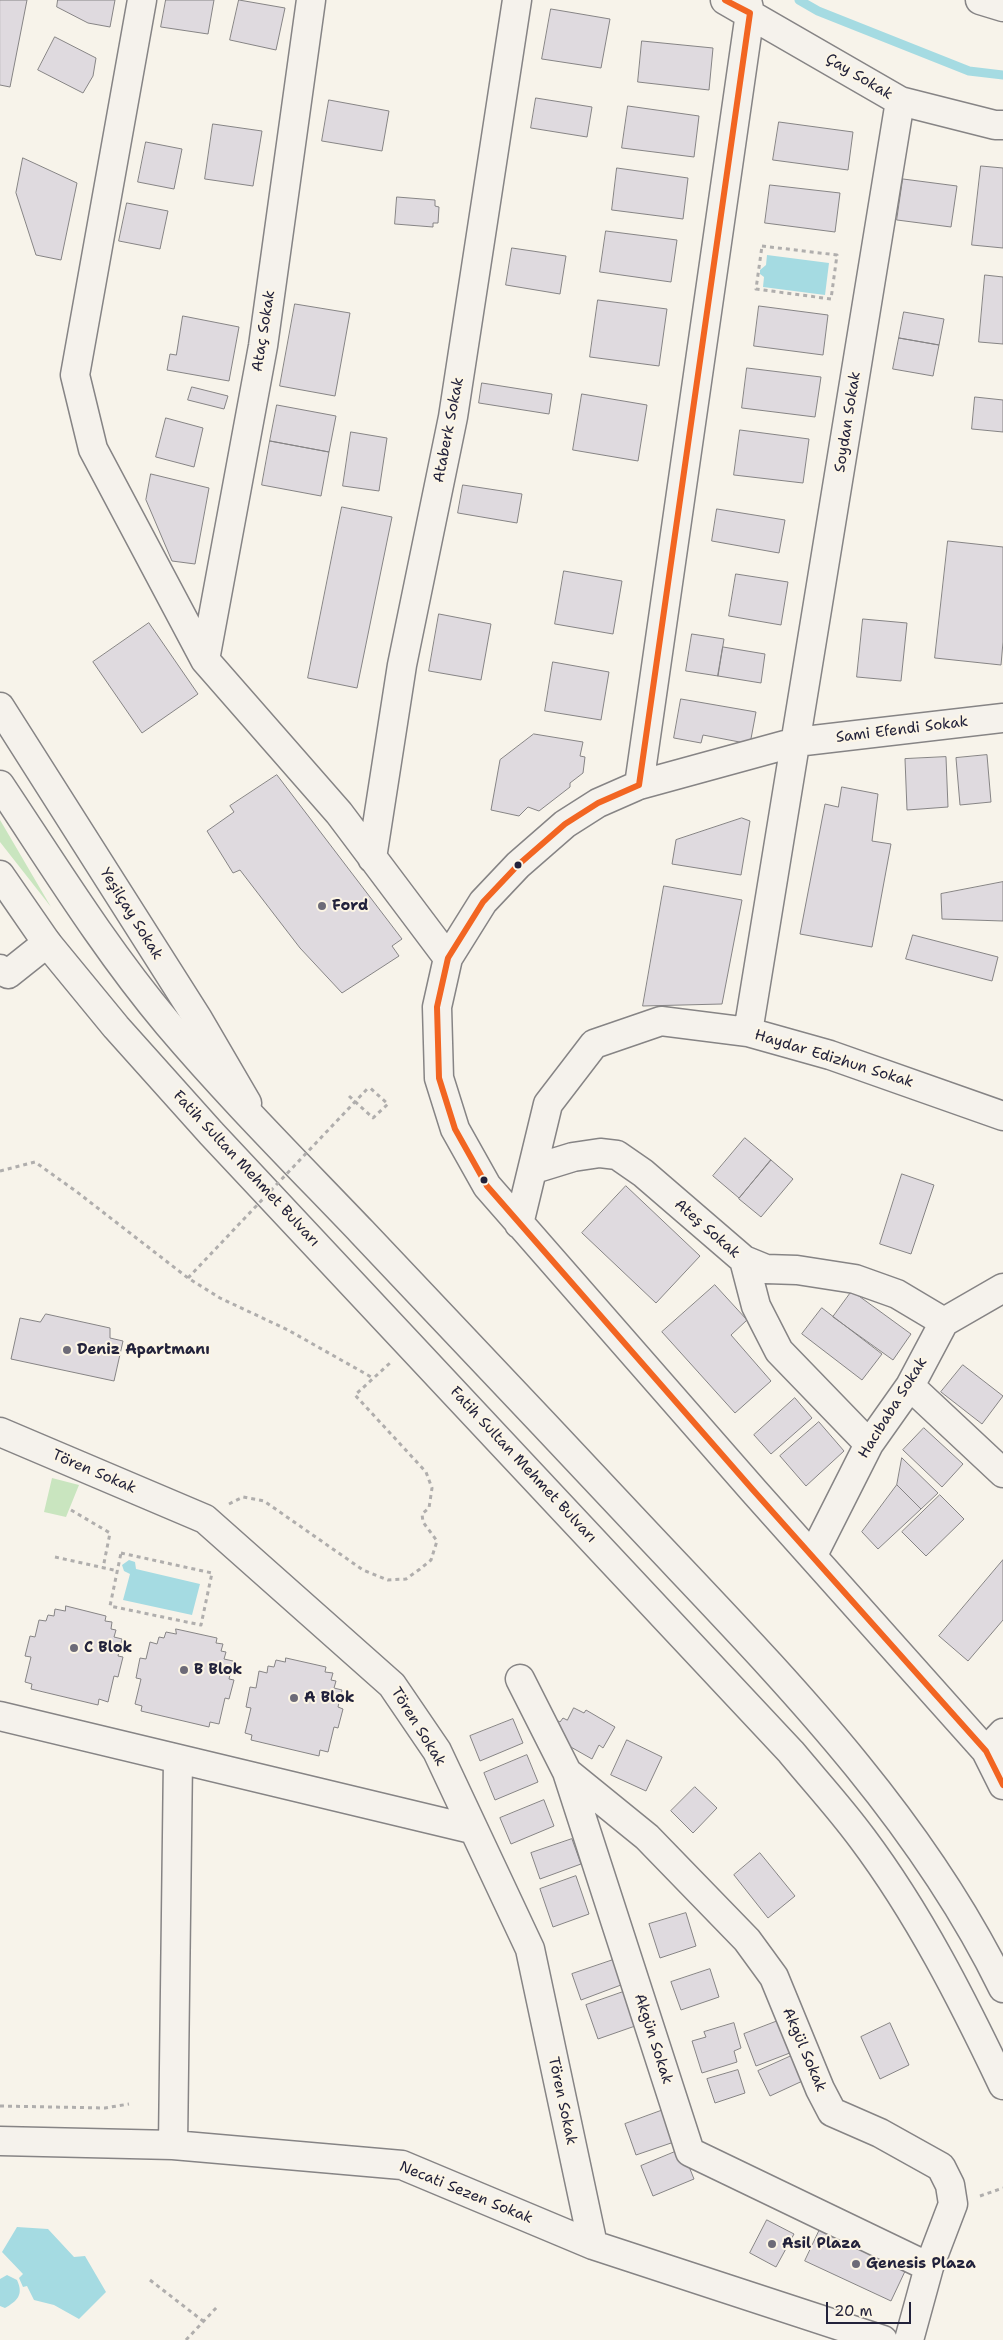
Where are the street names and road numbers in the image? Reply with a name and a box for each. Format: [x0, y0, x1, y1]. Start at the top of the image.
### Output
street label: Çay Sokak [822, 50, 896, 104]
street label: Ataç Sokak [249, 289, 279, 373]
street label: Soydan Sokak [831, 370, 865, 474]
street label: Ataberk Sokak [430, 376, 468, 484]
street label: Sami Efendi Sokak [835, 713, 969, 747]
street label: Yeşilçay Sokak [96, 865, 166, 963]
street label: Haydar Edizhun Sokak [752, 1026, 916, 1092]
street label: Fatih Sultan Mehmet Bulvarı [169, 1087, 323, 1251]
street label: Ateş Sokak [671, 1196, 743, 1262]
street label: Hacıbaba Sokak [855, 1354, 931, 1462]
street label: Fatih Sultan Mehmet Bulvarı [446, 1383, 600, 1547]
street label: Tören Sokak [49, 1446, 139, 1498]
street label: Tören Sokak [387, 1684, 449, 1770]
street label: Akgün Sokak [630, 1991, 676, 2087]
street label: Akgül Sokak [778, 2005, 830, 2095]
street label: Tören Sokak [544, 2055, 580, 2147]
street label: Necati Sezen Sokak [397, 2158, 535, 2228]

